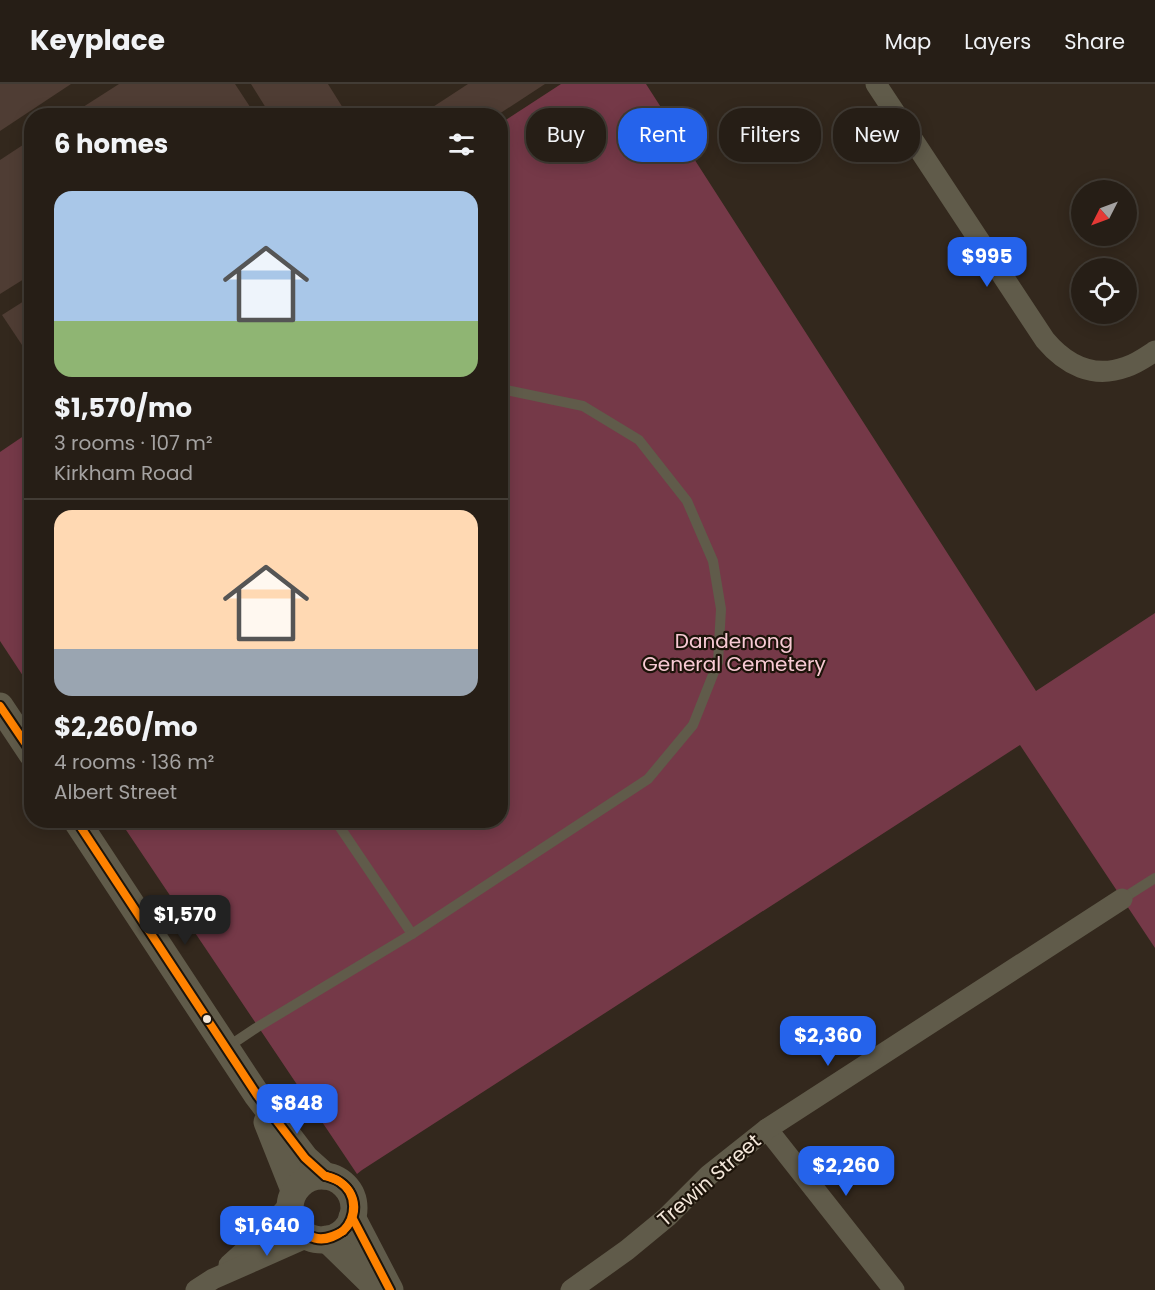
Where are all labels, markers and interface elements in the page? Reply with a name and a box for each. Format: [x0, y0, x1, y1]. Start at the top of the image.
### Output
text: Keyplace [30, 21, 165, 60]
text: Map [885, 27, 931, 56]
text: Layers [964, 27, 1031, 56]
text: Share [1064, 27, 1125, 56]
chip: Buy [526, 108, 606, 162]
chip: Rent [618, 108, 707, 162]
chip: Filters [719, 108, 821, 162]
chip: New [833, 108, 920, 162]
text: 6 homes [54, 126, 168, 162]
icon: filters [445, 128, 478, 161]
north arrow [1071, 180, 1137, 246]
map controls [1071, 180, 1137, 324]
icon: home [212, 230, 320, 338]
pin: $995 [951, 237, 1023, 288]
text: $995 [962, 242, 1012, 270]
button: locate [1071, 258, 1137, 324]
text: $1,570/mo [54, 390, 192, 426]
text: 3 rooms · 107 m² [54, 429, 213, 457]
text: Kirkham Road [54, 459, 193, 487]
icon: home [212, 549, 320, 657]
park label: Dandenong General Cemetery [642, 627, 826, 678]
text: $2,260/mo [54, 709, 198, 745]
text: 4 rooms · 136 m² [54, 748, 214, 776]
text: Albert Street [54, 778, 177, 806]
pin: $1,570 [136, 895, 234, 946]
text: $1,570 [153, 900, 217, 928]
unlabelled marker [201, 1013, 213, 1025]
pin: $2,360 [779, 1016, 877, 1067]
text: $2,360 [794, 1021, 862, 1049]
pin: $848 [261, 1084, 333, 1135]
text: $848 [271, 1089, 323, 1117]
street label: Trewin Street [651, 1127, 767, 1233]
pin: $2,260 [797, 1146, 895, 1197]
text: $2,260 [812, 1151, 880, 1179]
pin: $1,640 [218, 1206, 316, 1257]
text: $1,640 [234, 1211, 300, 1239]

